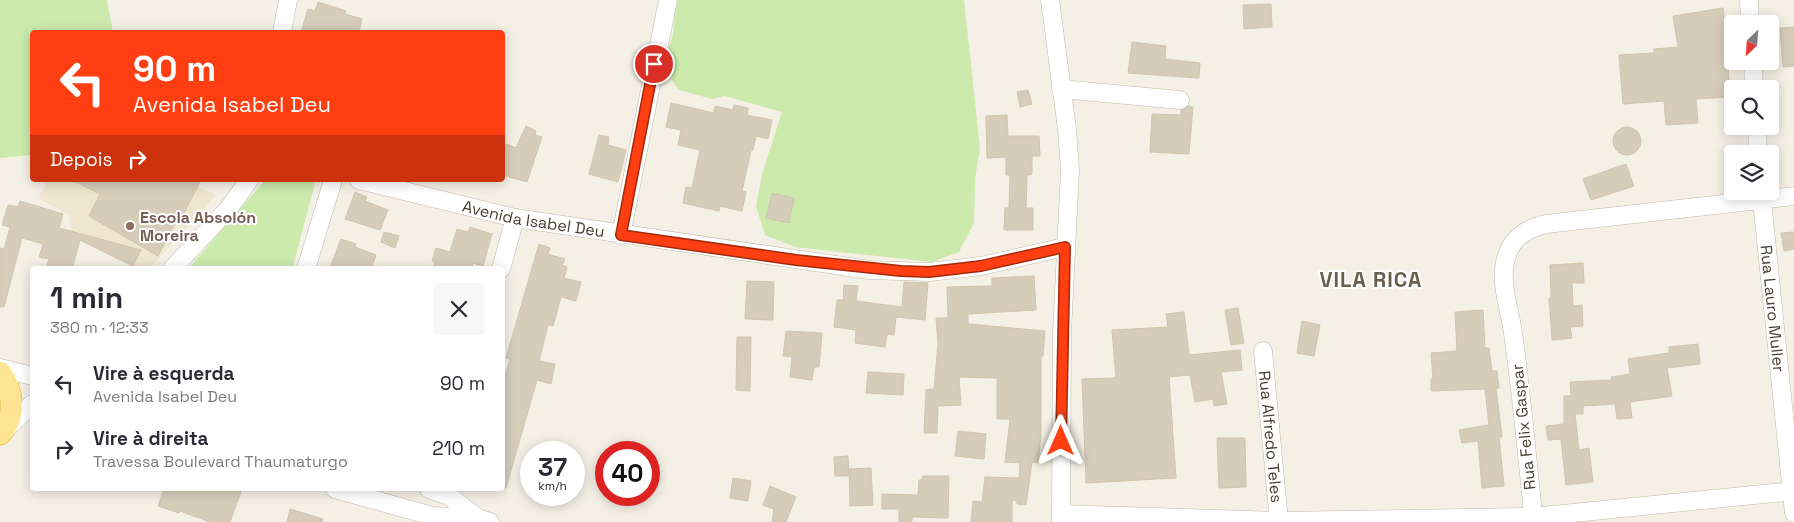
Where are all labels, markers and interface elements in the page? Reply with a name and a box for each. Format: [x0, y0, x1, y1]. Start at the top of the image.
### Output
north arrow [1724, 15, 1779, 70]
map controls [1724, 15, 1779, 200]
pin [633, 43, 675, 85]
text: 90 m [133, 47, 216, 91]
icon: left [50, 50, 115, 115]
icon: arrive [640, 50, 668, 78]
button: search [1724, 80, 1779, 135]
text: Avenida Isabel Deu [133, 90, 331, 118]
icon: right [123, 145, 151, 173]
button: layers [1724, 145, 1779, 200]
text: Depois [50, 147, 113, 172]
street label: Avenida Isabel Deu [460, 196, 606, 242]
place label: Escola Absolón Moreira [140, 207, 256, 246]
marker: Escola Absolón Moreira [124, 220, 136, 232]
street label: Rua Lauro Muller [1756, 244, 1789, 373]
district label: VILA RICA [1320, 266, 1422, 293]
text: 1 min [50, 278, 123, 317]
button: close [433, 283, 485, 335]
text: 380 m · 12:33 [50, 317, 149, 338]
text: Vire à esquerda [93, 361, 235, 386]
street label: Rua Felix Gaspar [1506, 363, 1541, 491]
icon: left [50, 370, 78, 398]
street label: Rua Alfredo Teles [1254, 370, 1287, 504]
text: 90 m [440, 371, 485, 396]
text: Avenida Isabel Deu [93, 386, 237, 407]
position arrow [1034, 414, 1086, 466]
text: Vire à direita [93, 426, 209, 451]
icon: right [50, 435, 78, 463]
text: 210 m [432, 436, 485, 461]
speed limit sign: 40 [595, 441, 660, 506]
text: Travessa Boulevard Thaumaturgo [93, 451, 348, 472]
text: 37 [538, 451, 567, 483]
text: km/h [538, 478, 567, 494]

